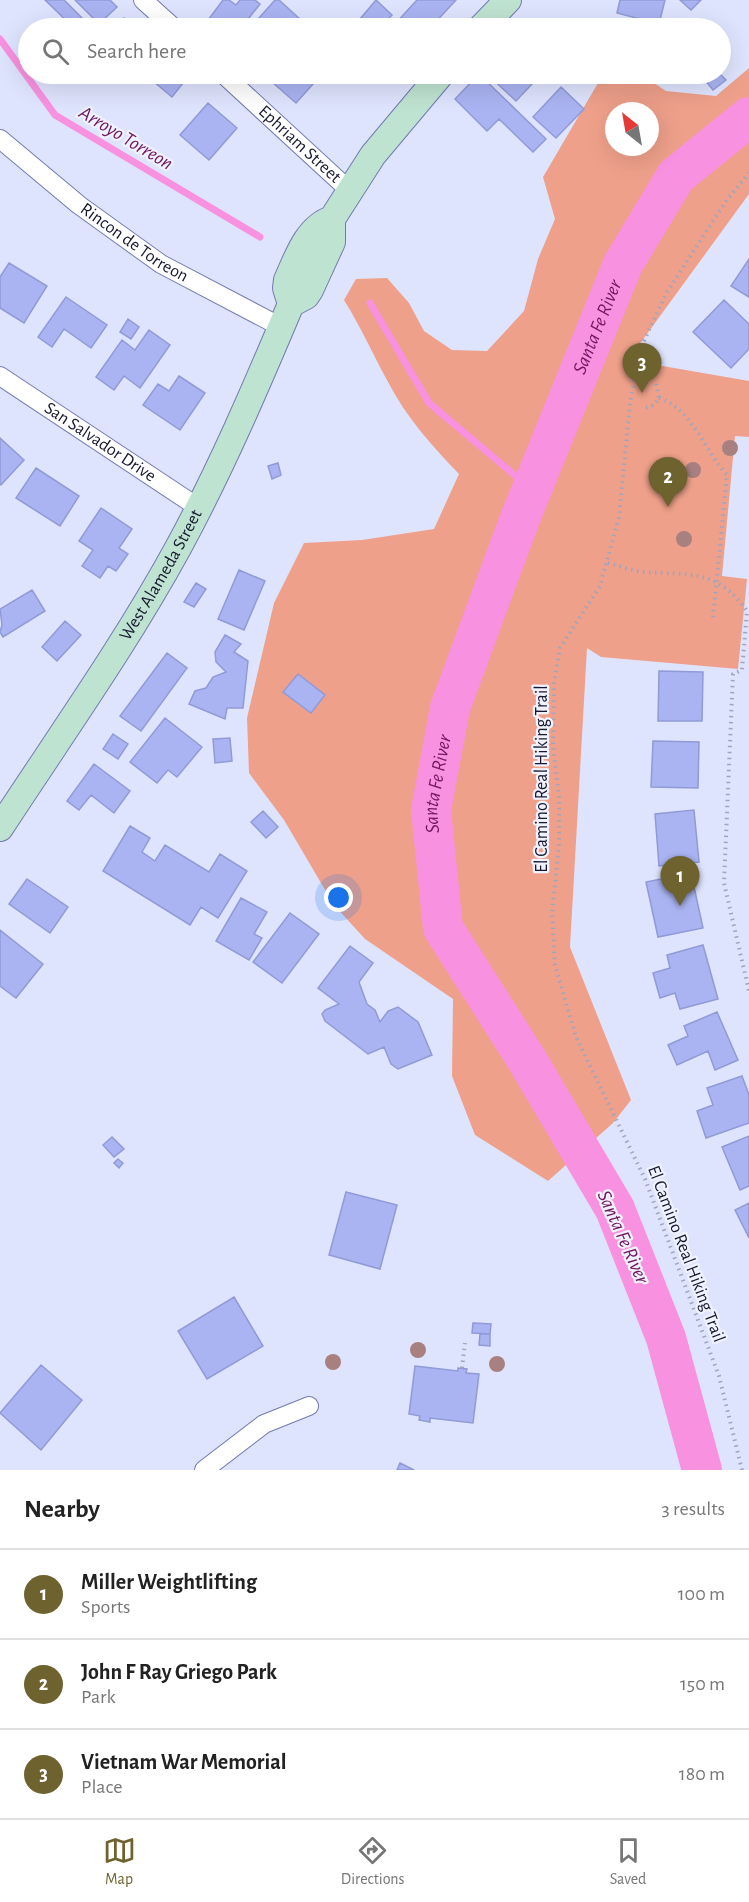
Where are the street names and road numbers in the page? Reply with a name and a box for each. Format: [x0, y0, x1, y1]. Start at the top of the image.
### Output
street label: Ephriam Street [255, 102, 344, 187]
street label: Rincon de Torreon [77, 200, 191, 286]
street label: San Salvador Drive [41, 399, 159, 486]
street label: West Alameda Street [117, 506, 206, 644]
street label: El Camino Real Hiking Trail [533, 685, 551, 873]
street label: El Camino Real Hiking Trail [644, 1163, 728, 1345]

